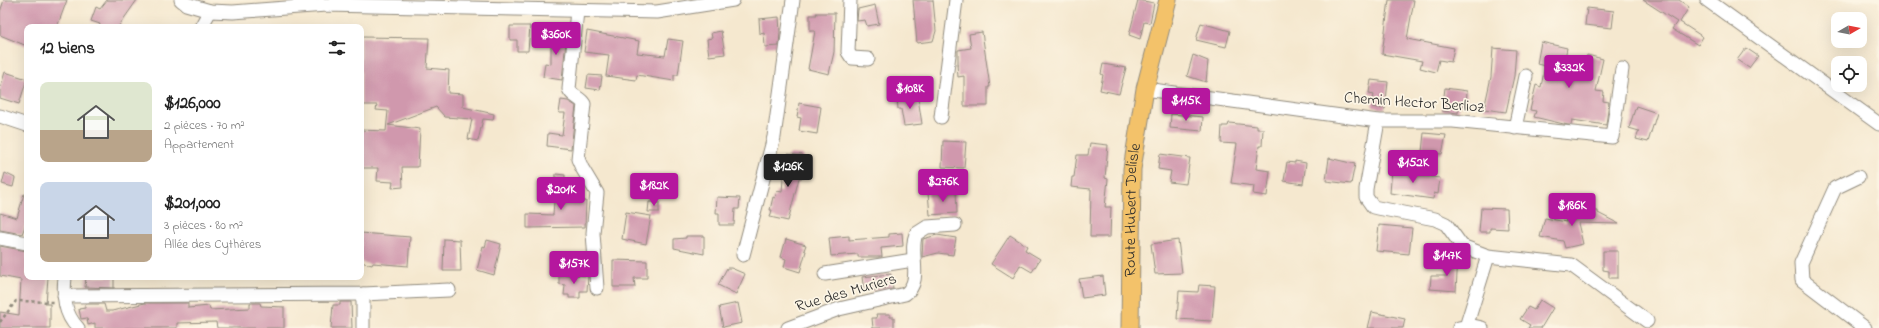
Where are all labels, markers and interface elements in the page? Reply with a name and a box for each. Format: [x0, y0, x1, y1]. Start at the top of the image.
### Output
north arrow [1831, 12, 1867, 48]
map controls [1831, 12, 1867, 92]
pin: $360K [528, 22, 584, 56]
text: $360K [541, 25, 571, 44]
text: 12 biens [40, 36, 95, 61]
icon: filters [326, 37, 348, 59]
pin: $332K [1541, 55, 1597, 89]
button: locate [1831, 56, 1867, 92]
text: $332K [1553, 58, 1585, 77]
pin: $108K [882, 76, 938, 110]
text: $108K [896, 79, 924, 98]
street label: Chemin Hector Berlioz [1343, 86, 1485, 120]
pin: $115K [1158, 88, 1214, 122]
text: $126,000 [164, 91, 221, 116]
text: $115K [1171, 91, 1201, 110]
icon: home [72, 98, 120, 146]
text: 2 pièces · 70 m² [164, 116, 245, 135]
text: Appartement [164, 135, 234, 154]
street label: Route Hubert Delisle [1119, 141, 1148, 277]
pin: $152K [1385, 150, 1441, 184]
text: $152K [1397, 153, 1429, 172]
pin: $126K [760, 154, 816, 188]
text: $126K [773, 157, 803, 176]
pin: $276K [915, 169, 971, 203]
text: $276K [927, 172, 959, 191]
pin: $182K [626, 173, 682, 207]
text: $182K [639, 176, 669, 195]
pin: $201K [533, 177, 589, 211]
text: $201K [546, 180, 576, 199]
text: $201,000 [164, 191, 220, 216]
pin: $186K [1544, 193, 1600, 227]
text: $186K [1558, 196, 1586, 215]
icon: home [72, 198, 120, 246]
text: 3 pièces · 80 m² [164, 216, 243, 235]
text: Allée des Cythères [164, 235, 261, 254]
pin: $147K [1419, 243, 1475, 277]
text: $147K [1432, 246, 1462, 265]
pin: $157K [546, 251, 602, 285]
text: $157K [558, 254, 590, 273]
street label: Rue des Muriers [793, 267, 899, 319]

